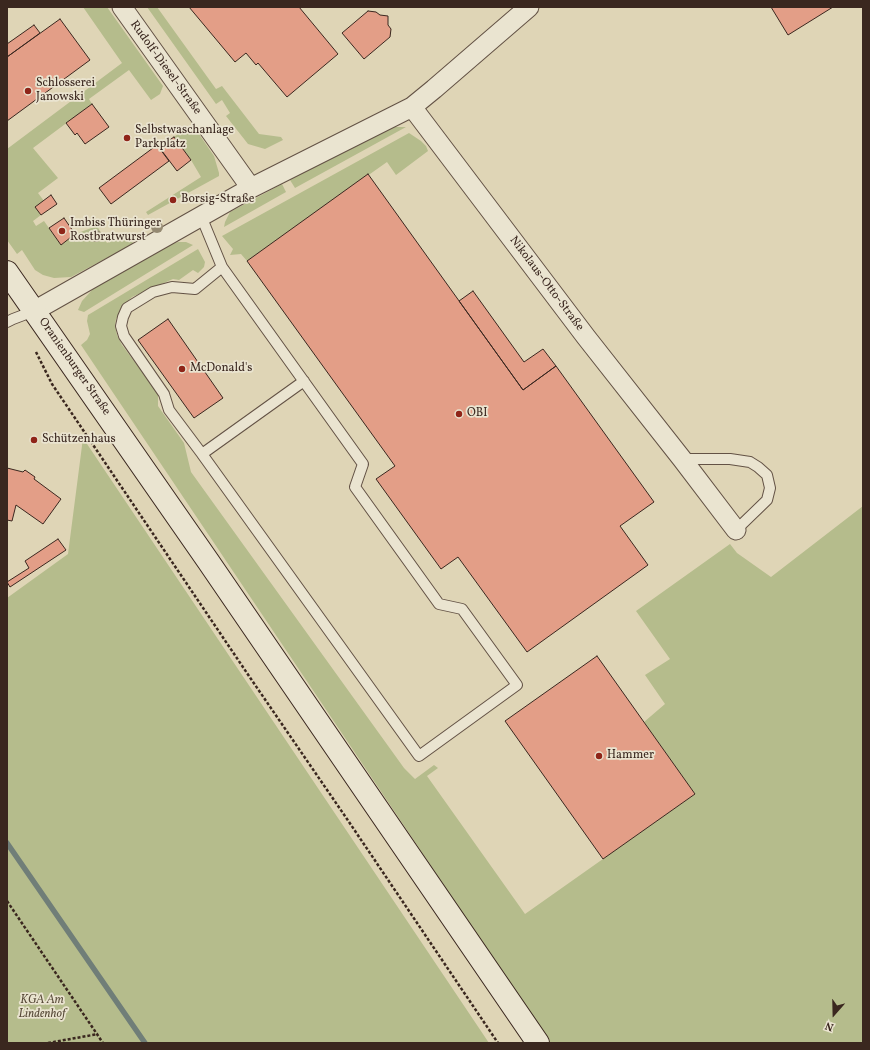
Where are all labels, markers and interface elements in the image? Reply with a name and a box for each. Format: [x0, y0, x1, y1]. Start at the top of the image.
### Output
street label: Rudolf-Diesel-Straße [126, 18, 204, 118]
place label: Schlosserei Janowski [36, 77, 95, 105]
marker: Schlosserei Janowski [23, 86, 33, 96]
place label: Selbstwaschanlage Parkplatz [135, 124, 234, 152]
marker: Selbstwaschanlage Parkplatz [122, 133, 132, 143]
place label: Borsig-Straße [181, 193, 254, 207]
marker: Borsig-Straße [168, 195, 178, 205]
place label: Imbiss Thüringer Rostbratwurst [70, 217, 161, 245]
marker: Imbiss Thüringer Rostbratwurst [57, 226, 67, 236]
street label: Nikolaus-Otto-Straße [506, 234, 586, 334]
street label: Oranienburger Straße [35, 315, 113, 419]
place label: McDonald's [190, 362, 252, 376]
marker: McDonald's [177, 364, 187, 374]
place label: OBI [467, 407, 487, 421]
marker: OBI [454, 409, 464, 419]
place label: Schützenhaus [42, 433, 116, 447]
marker: Schützenhaus [29, 435, 39, 445]
place label: Hammer [607, 749, 654, 763]
marker: Hammer [594, 751, 604, 761]
park label: KGA Am Lindenhof [18, 994, 66, 1022]
north arrow [814, 994, 854, 1034]
text: N [823, 1017, 836, 1034]

